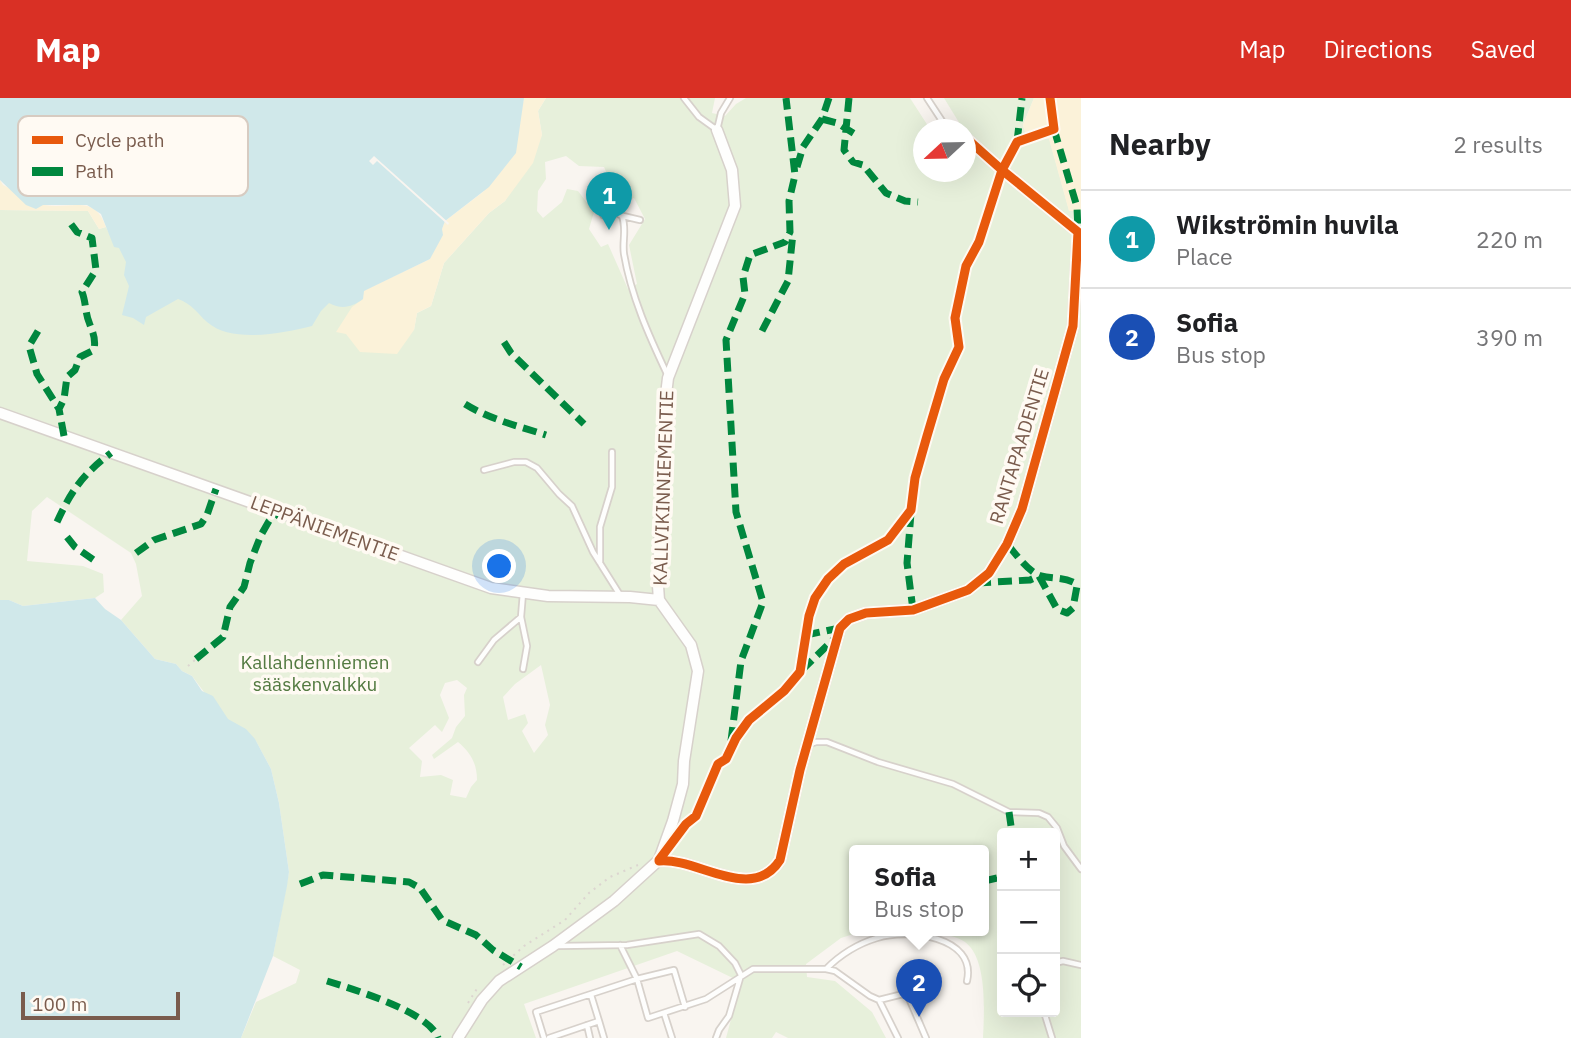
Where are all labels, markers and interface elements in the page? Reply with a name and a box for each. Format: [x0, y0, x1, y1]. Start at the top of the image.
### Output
text: Map [35, 28, 101, 71]
text: Map [1239, 33, 1285, 65]
text: Directions [1323, 33, 1433, 65]
text: Saved [1471, 33, 1536, 65]
legend [18, 116, 248, 196]
north arrow [913, 119, 976, 182]
text: Nearby [1109, 124, 1211, 163]
text: Cycle path [75, 128, 164, 152]
text: 2 results [1453, 129, 1543, 159]
text: Path [75, 159, 114, 183]
pin: 1 [586, 172, 632, 230]
text: Wikströmin huvila [1176, 207, 1399, 241]
text: 1 [1125, 224, 1139, 254]
text: 220 m [1476, 224, 1543, 254]
text: Place [1176, 241, 1233, 271]
text: Sofia [1176, 305, 1238, 339]
text: 2 [1125, 322, 1139, 352]
text: 390 m [1476, 322, 1543, 352]
text: Bus stop [1176, 339, 1266, 369]
street label: RANTAPAADENTIE [984, 365, 1054, 527]
street label: KALLVIKINNIEMENTIE [648, 390, 678, 586]
street label: LEPPÄNIEMENTIE [247, 490, 403, 566]
your location [482, 549, 516, 583]
park label: Kallahdenniemen sääskenvalkku [240, 650, 390, 696]
map controls [997, 828, 1060, 1017]
button: + [997, 828, 1060, 891]
popup [849, 845, 989, 936]
text: Sofia [874, 859, 936, 893]
button: − [997, 891, 1060, 954]
text: Bus stop [874, 893, 964, 923]
button: locate [997, 954, 1060, 1017]
pin: 2 [896, 959, 942, 1017]
scale bar [21, 989, 180, 1021]
text: 100 m [32, 992, 87, 1016]

